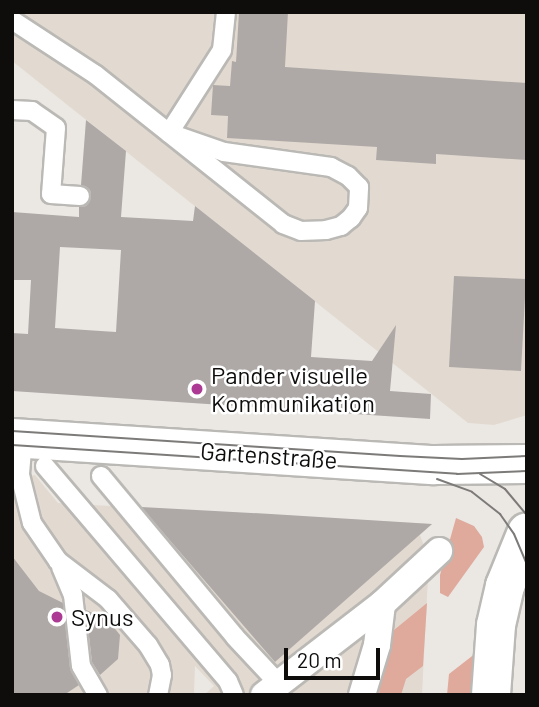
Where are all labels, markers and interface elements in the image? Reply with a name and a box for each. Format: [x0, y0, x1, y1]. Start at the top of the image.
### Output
place label: Pander visuelle Kommunikation [211, 361, 375, 417]
marker: Pander visuelle Kommunikation [189, 381, 205, 397]
street label: Gartenstraße [199, 436, 339, 474]
place label: Synus [71, 603, 133, 631]
marker: Synus [49, 609, 65, 625]
scale bar [287, 634, 383, 678]
text: 20 m [297, 647, 342, 672]

